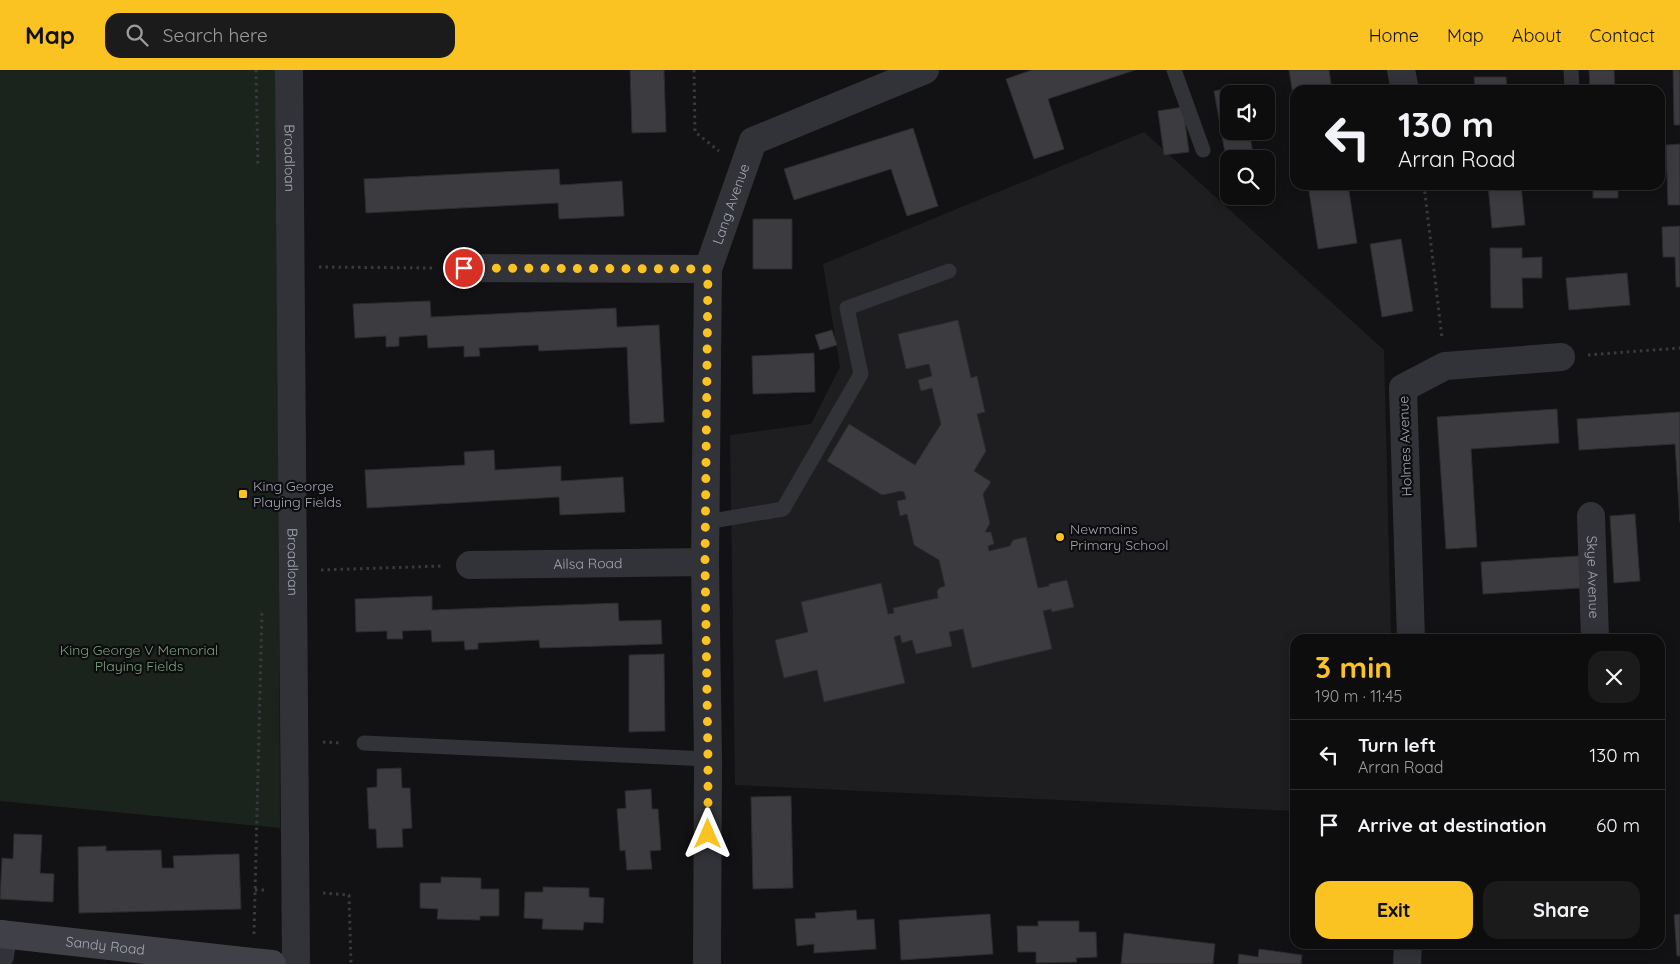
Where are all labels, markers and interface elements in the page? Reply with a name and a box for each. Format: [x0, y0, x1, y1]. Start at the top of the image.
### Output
search box [105, 13, 455, 58]
text: Map [25, 20, 75, 50]
icon: search [123, 21, 151, 49]
text: Search here [163, 23, 268, 47]
text: Home [1369, 24, 1419, 47]
text: Map [1447, 24, 1484, 47]
text: About [1512, 24, 1562, 47]
text: Contact [1590, 24, 1655, 47]
map controls [1220, 85, 1275, 205]
button: sound [1220, 85, 1275, 140]
text: 130 m [1398, 102, 1494, 146]
icon: left [1315, 105, 1380, 170]
street label: Broadloan [280, 124, 299, 192]
text: Arran Road [1398, 145, 1516, 173]
button: search [1220, 150, 1275, 205]
street label: Lang Avenue [708, 161, 753, 247]
pin [443, 247, 485, 289]
icon: arrive [450, 254, 478, 282]
street label: Holmes Avenue [1394, 395, 1416, 497]
place label: King George Playing Fields [253, 477, 342, 511]
marker: King George Playing Fields [237, 488, 249, 500]
place label: Newmains Primary School [1070, 520, 1168, 554]
street label: Broadloan [284, 528, 302, 596]
marker: Newmains Primary School [1054, 531, 1066, 543]
street label: Skye Avenue [1583, 535, 1603, 619]
street label: Ailsa Road [553, 554, 623, 573]
park label: King George V Memorial Playing Fields [60, 641, 218, 675]
text: 3 min [1315, 648, 1392, 686]
button: close [1588, 651, 1640, 703]
text: 190 m · 11:45 [1315, 686, 1402, 706]
text: Turn left [1358, 733, 1436, 757]
icon: left [1315, 741, 1343, 769]
text: 130 m [1589, 743, 1640, 767]
text: Arran Road [1358, 757, 1444, 777]
position arrow [681, 807, 733, 859]
icon: arrive [1315, 811, 1343, 839]
text: Arrive at destination [1358, 813, 1547, 837]
text: 60 m [1596, 813, 1640, 837]
button: Exit [1315, 881, 1473, 939]
button: Share [1483, 881, 1640, 939]
street label: Sandy Road [65, 932, 146, 959]

